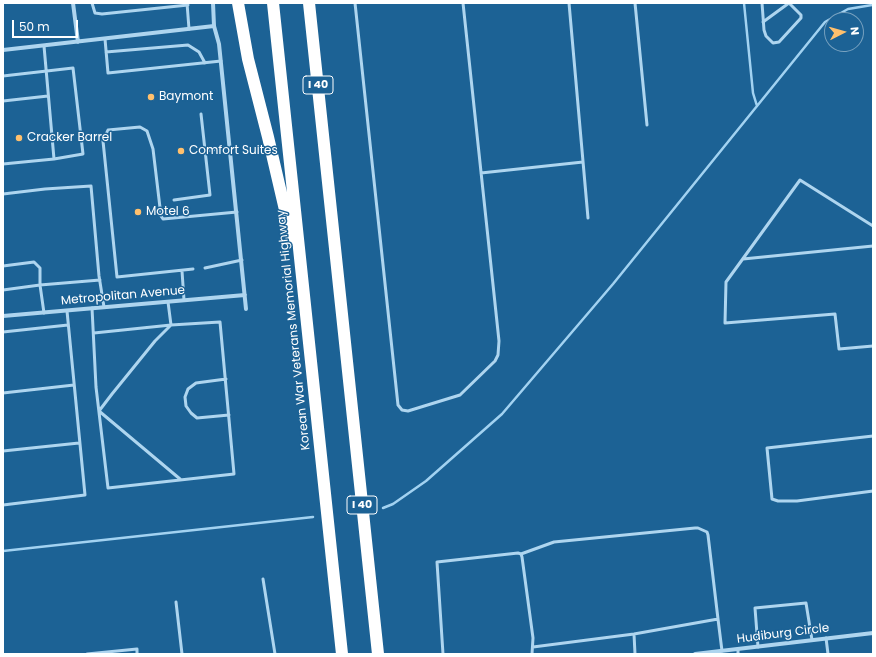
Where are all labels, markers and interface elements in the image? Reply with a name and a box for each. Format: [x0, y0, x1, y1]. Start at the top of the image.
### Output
scale bar [14, 12, 80, 38]
north arrow [824, 12, 864, 52]
text: 50 m [19, 18, 50, 35]
text: N [847, 26, 863, 36]
road number: I 40 [303, 76, 333, 94]
place label: Baymont [159, 90, 213, 104]
marker: Baymont [146, 92, 156, 102]
place label: Cracker Barrel [27, 131, 112, 145]
marker: Cracker Barrel [14, 133, 24, 143]
place label: Comfort Suites [189, 144, 278, 158]
marker: Comfort Suites [176, 146, 186, 156]
place label: Motel 6 [146, 205, 190, 219]
marker: Motel 6 [133, 207, 143, 217]
street label: Korean War Veterans Memorial Highway [274, 209, 314, 451]
street label: Metropolitan Avenue [60, 283, 186, 309]
road number: I 40 [347, 496, 377, 514]
street label: Hudiburg Circle [736, 621, 830, 647]

